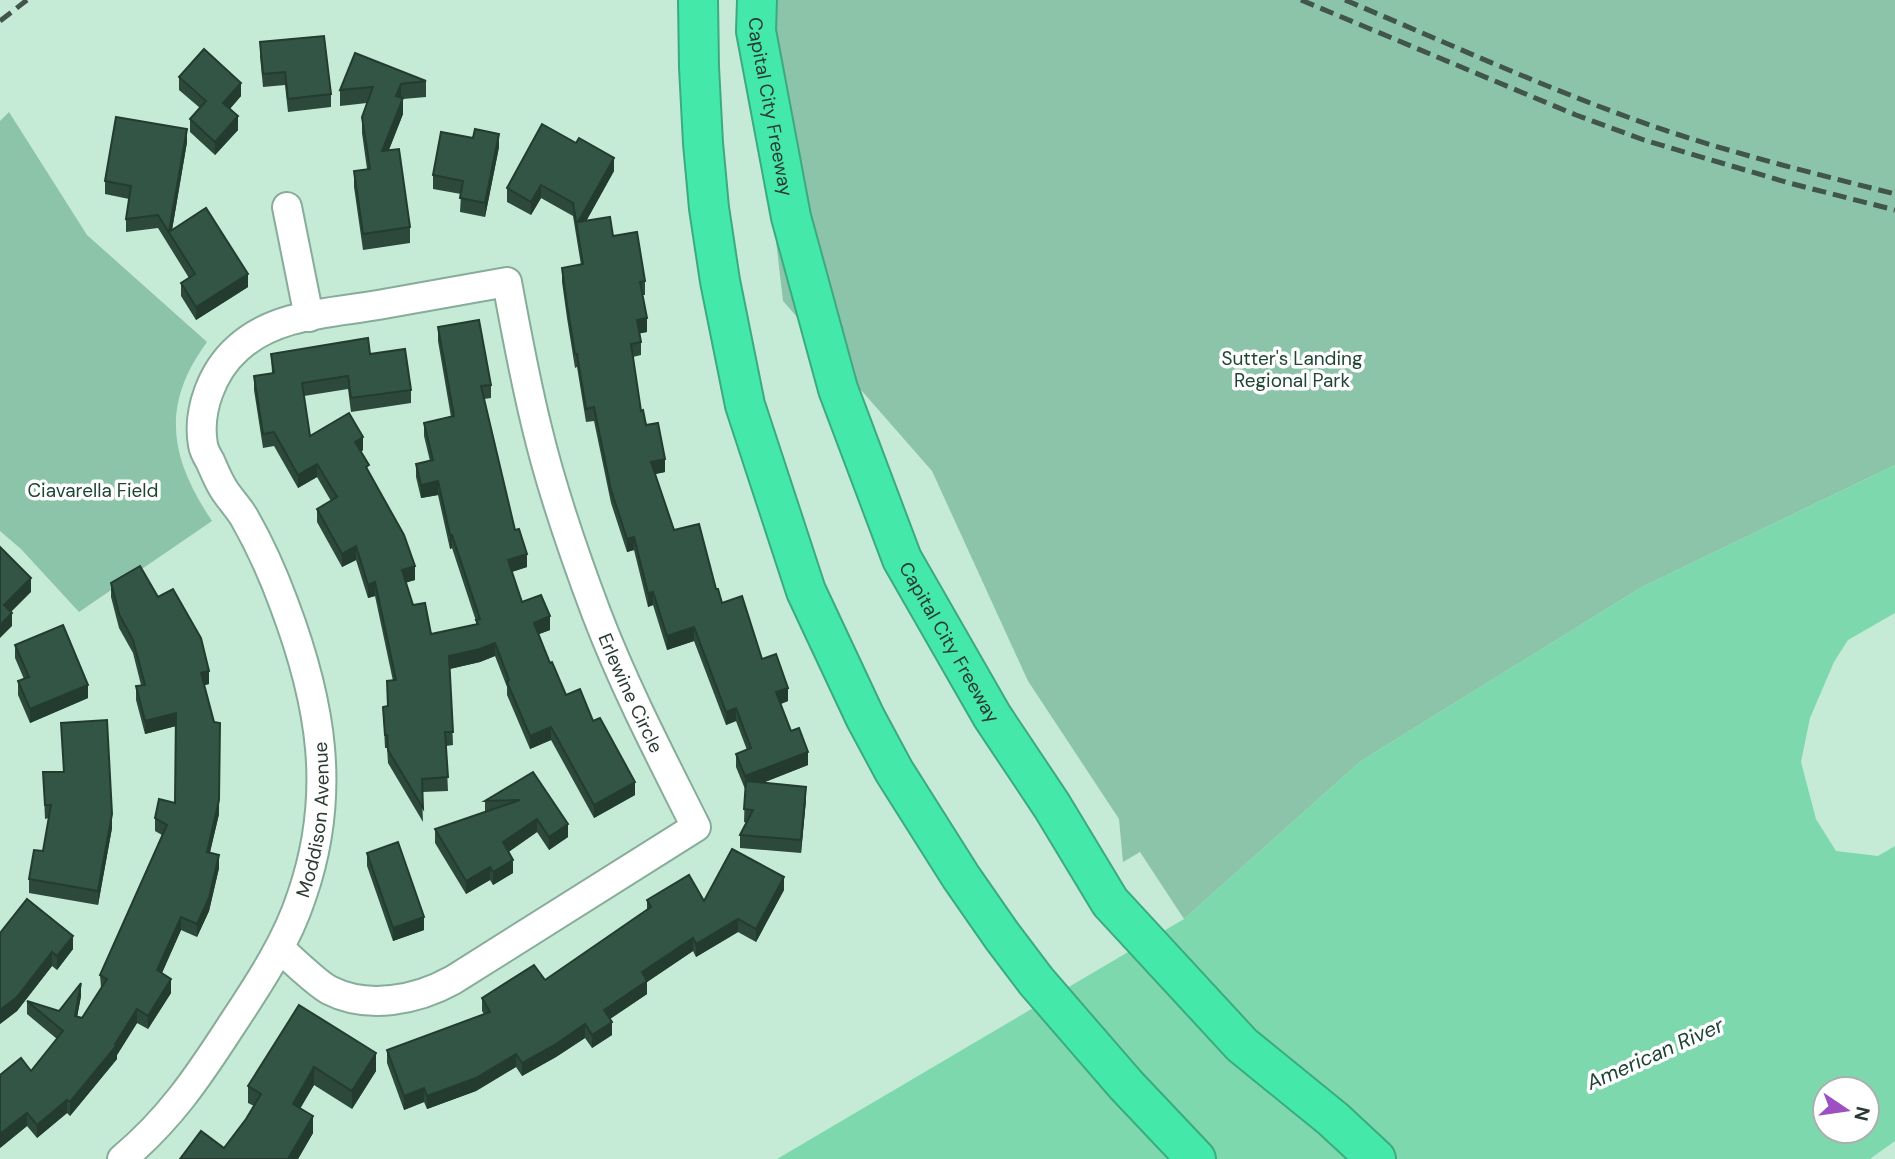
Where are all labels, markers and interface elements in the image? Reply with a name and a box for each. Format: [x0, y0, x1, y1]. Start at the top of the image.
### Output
street label: Capital City Freeway [744, 17, 799, 199]
park label: Sutter's Landing Regional Park [1221, 346, 1363, 393]
park label: Ciavarella Field [27, 478, 159, 503]
street label: Capital City Freeway [894, 557, 1006, 728]
street label: Erlewine Circle [593, 629, 669, 757]
street label: Moddison Avenue [290, 741, 334, 900]
water label: American River [1581, 1011, 1729, 1097]
north arrow [1811, 1075, 1881, 1145]
text: N [1848, 1104, 1876, 1123]

